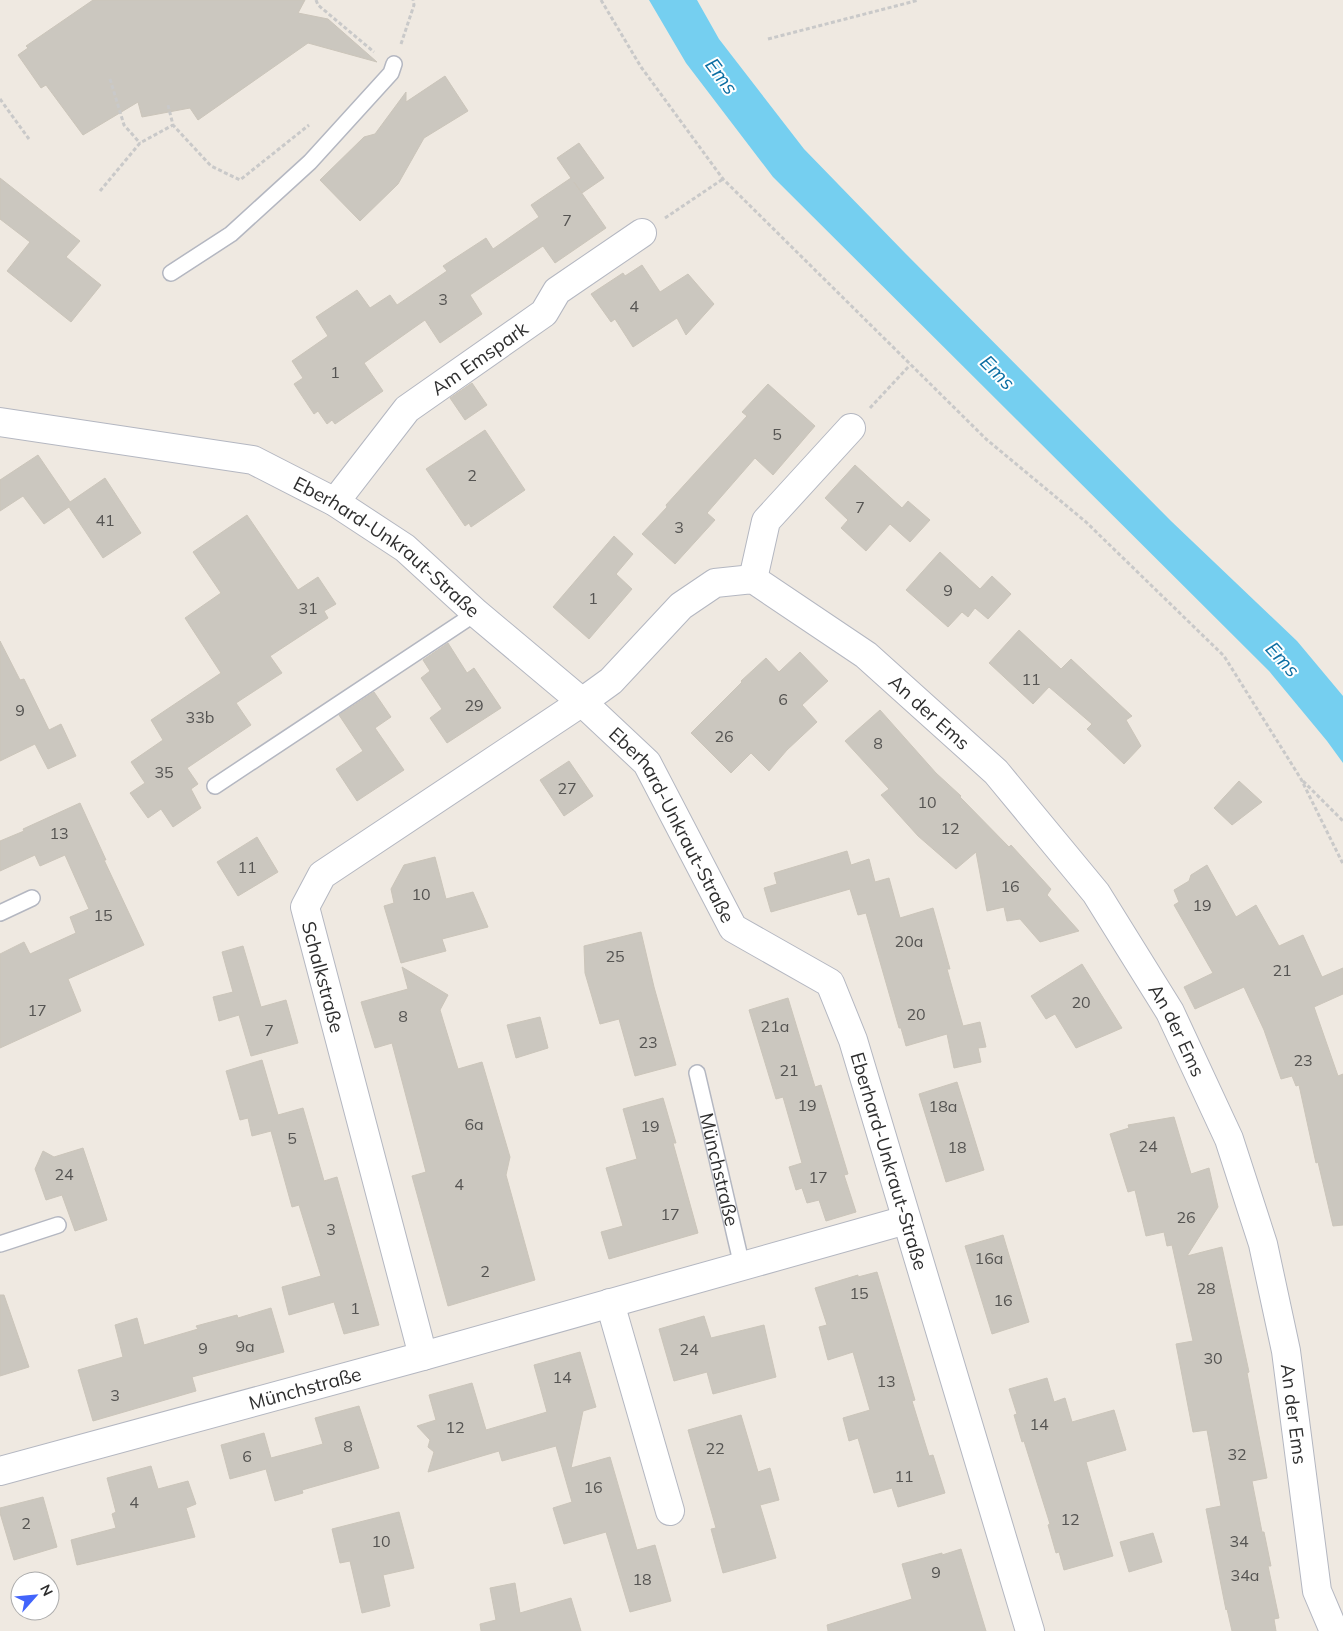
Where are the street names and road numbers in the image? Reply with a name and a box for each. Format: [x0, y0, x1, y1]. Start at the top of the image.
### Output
street label: Am Emspark [426, 316, 532, 400]
street label: Eberhard-Unkraut-Straße [289, 471, 485, 623]
street label: An der Ems [884, 669, 975, 755]
street label: Eberhard-Unkraut-Straße [604, 722, 740, 927]
street label: Schalkstraße [297, 919, 349, 1035]
street label: An der Ems [1143, 979, 1210, 1080]
street label: Eberhard-Unkraut-Straße [845, 1049, 933, 1273]
street label: Münchstraße [695, 1110, 744, 1228]
street label: Münchstraße [246, 1361, 364, 1415]
street label: An der Ems [1276, 1362, 1313, 1466]

